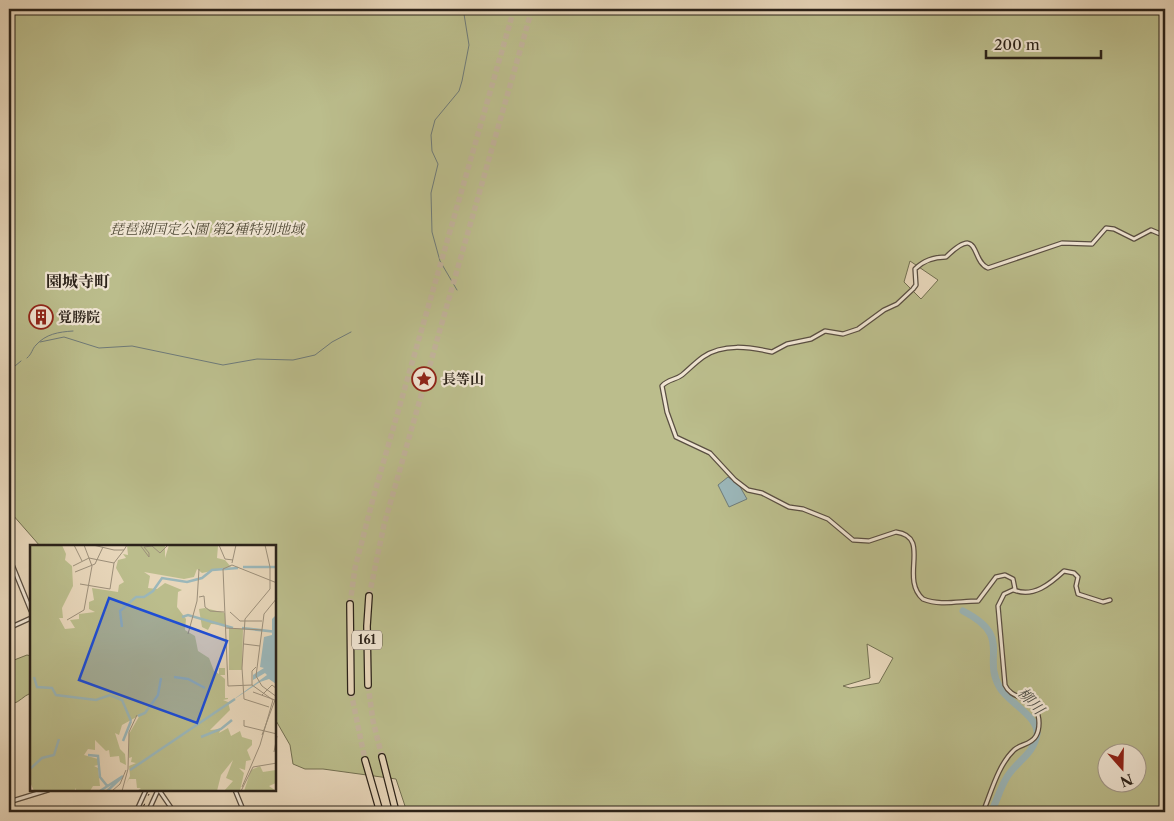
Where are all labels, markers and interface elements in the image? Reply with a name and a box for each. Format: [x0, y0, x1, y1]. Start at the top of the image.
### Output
scale bar [986, 28, 1102, 60]
text: 200 m [994, 35, 1040, 54]
park label: 琵琶湖国定公園 第2種特別地域 [110, 220, 306, 238]
district label: 園城寺町 [46, 271, 110, 291]
building icon: 覚勝院 [28, 304, 54, 330]
place label: 覚勝院 [58, 308, 100, 326]
place icon: 長等山 [411, 366, 437, 392]
place label: 長等山 [442, 370, 484, 388]
inset map [30, 545, 276, 791]
road number: 161 [352, 630, 382, 650]
water label: 柳川 [1014, 683, 1050, 720]
north arrow [1096, 744, 1146, 794]
text: N [1118, 770, 1135, 791]

